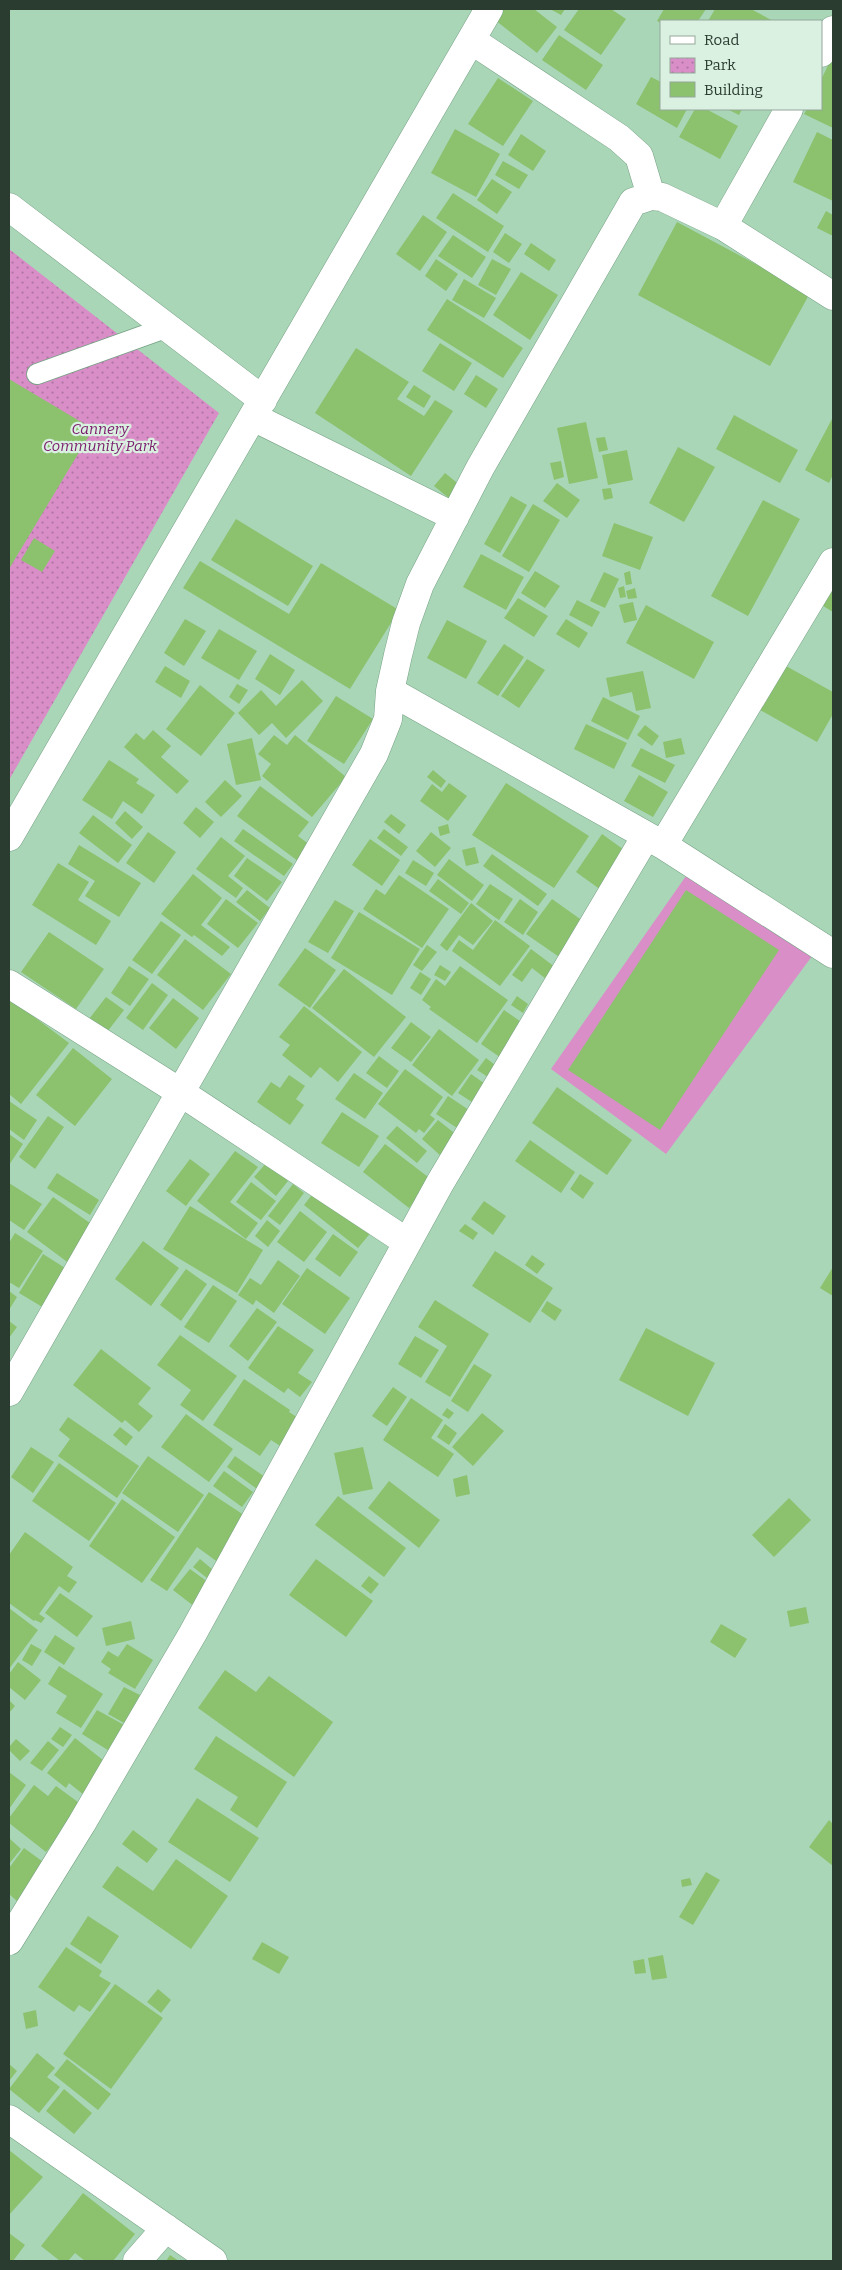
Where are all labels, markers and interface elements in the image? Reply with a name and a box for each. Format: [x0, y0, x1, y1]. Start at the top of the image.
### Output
legend [660, 20, 822, 110]
text: Road [704, 31, 739, 49]
text: Park [704, 56, 736, 74]
text: Building [704, 81, 763, 99]
park label: Cannery Community Park [43, 420, 158, 455]

